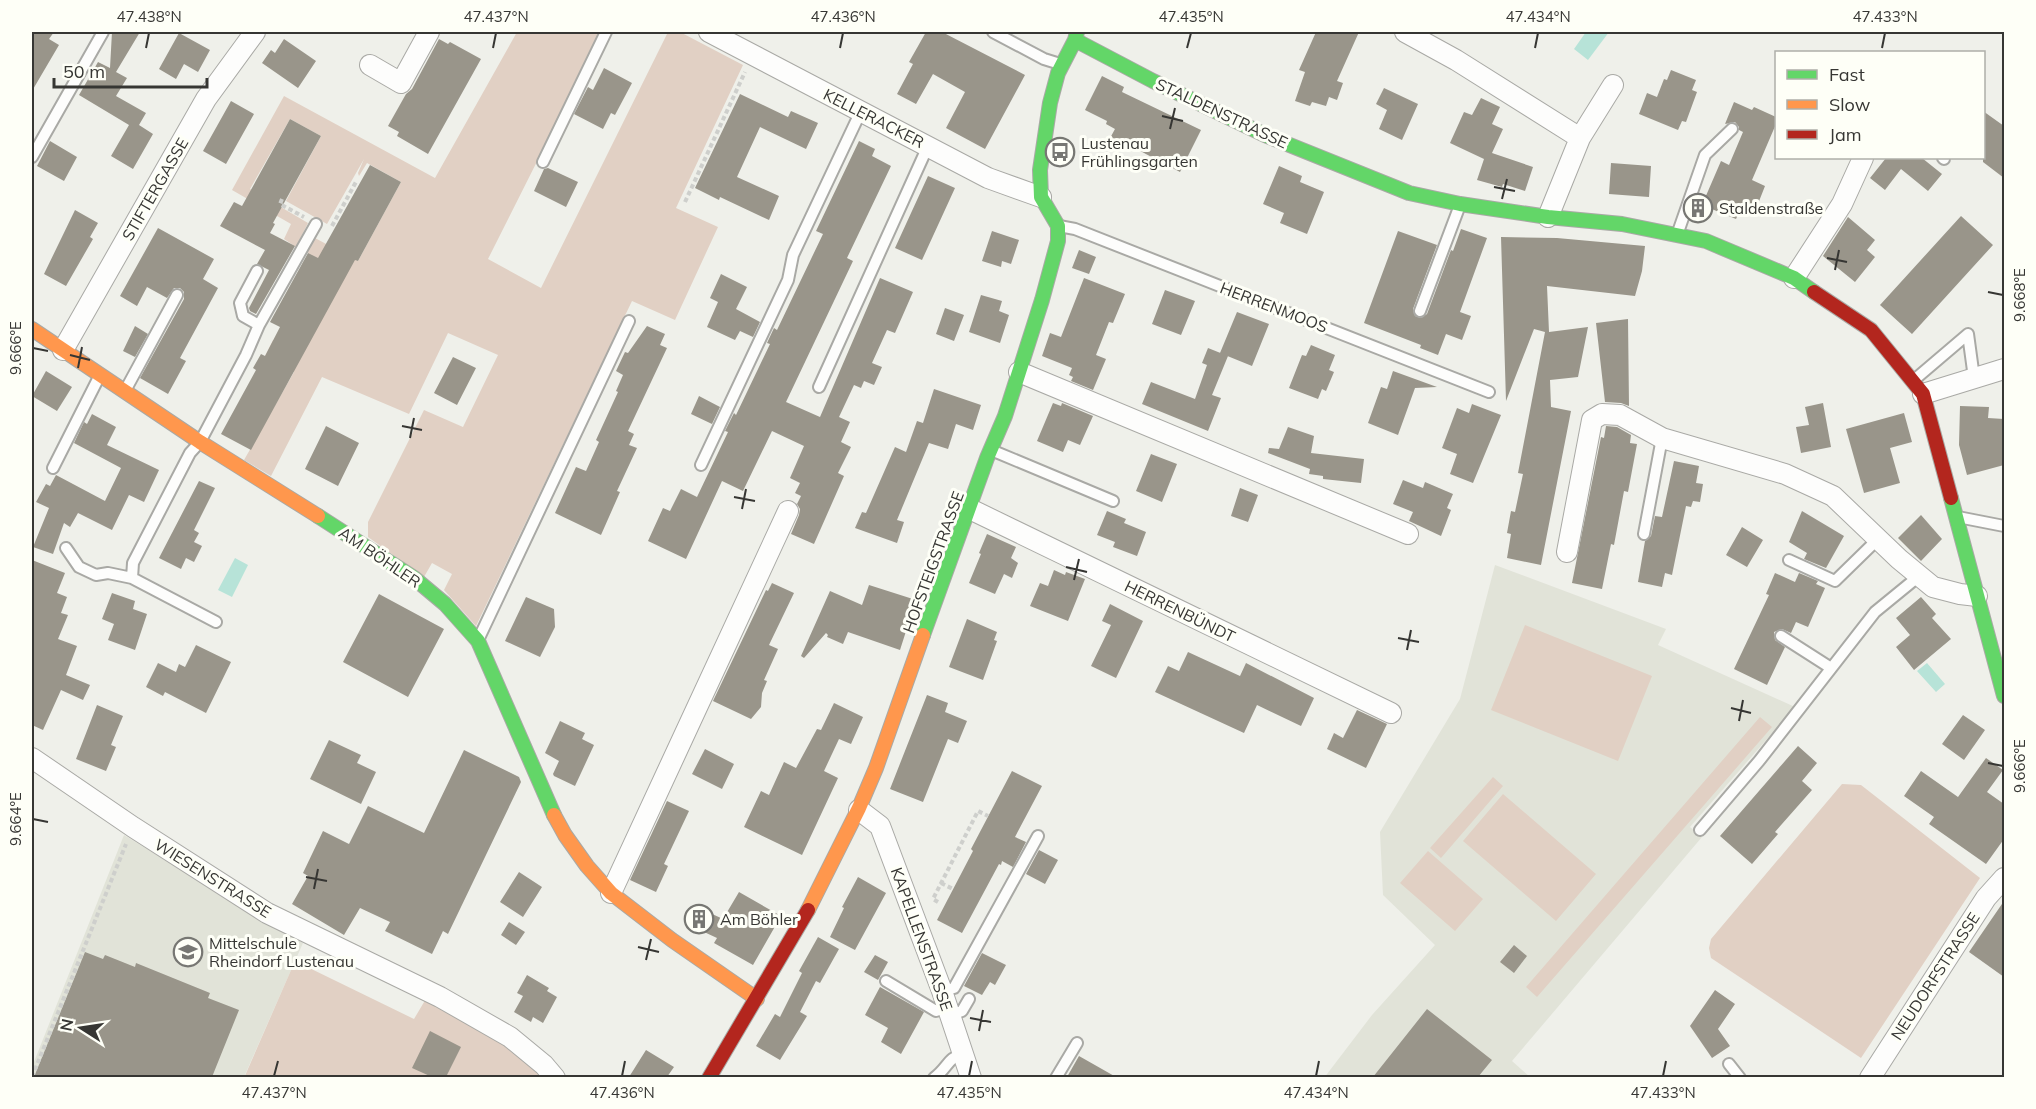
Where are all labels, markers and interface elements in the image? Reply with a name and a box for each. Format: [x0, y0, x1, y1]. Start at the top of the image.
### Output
text: 47.438°N [116, 7, 182, 26]
text: 47.437°N [463, 7, 529, 26]
text: 47.436°N [810, 7, 876, 26]
text: 47.435°N [1158, 7, 1224, 26]
text: 47.434°N [1505, 7, 1571, 26]
text: 47.433°N [1852, 7, 1918, 26]
scale bar [54, 51, 207, 89]
legend [1775, 51, 1985, 159]
text: 50 m [63, 60, 105, 83]
text: Fast [1829, 63, 1865, 86]
street label: STALDENSTRASSE [1153, 74, 1291, 152]
street label: KELLERACKER [820, 84, 928, 152]
text: Slow [1829, 93, 1871, 116]
text: Jam [1829, 123, 1862, 146]
place label: Lustenau Frühlingsgarten [1081, 133, 1198, 171]
street label: STIFTERGASSE [118, 134, 192, 244]
bus stop icon: Lustenau Frühlingsgarten [1044, 136, 1076, 168]
building icon: Staldenstraße [1682, 192, 1714, 224]
place label: Staldenstraße [1719, 198, 1823, 218]
text: 9.668°E [2010, 268, 2029, 322]
street label: HERRENMOOS [1217, 277, 1331, 337]
text: 9.666°E [6, 321, 25, 375]
street label: HOFSTEIGSTRASSE [898, 488, 968, 636]
street label: AM BÖHLER [335, 522, 425, 592]
street label: HERRENBÜNDT [1121, 576, 1239, 647]
text: 9.666°E [2010, 739, 2029, 793]
text: 9.664°E [6, 792, 25, 846]
street label: WIESENSTRASSE [151, 834, 275, 922]
street label: KAPELLENSTRASSE [887, 864, 957, 1014]
building icon: Am Böhler [683, 903, 715, 935]
street label: NEUDORFSTRASSE [1886, 908, 1984, 1044]
place label: Am Böhler [720, 909, 798, 929]
place label: Mittelschule Rheindorf Lustenau [209, 933, 354, 971]
school or university icon: Mittelschule Rheindorf Lustenau [172, 936, 204, 968]
north arrow [51, 998, 111, 1058]
text: N [55, 1017, 77, 1033]
text: 47.437°N [241, 1083, 307, 1102]
text: 47.436°N [589, 1083, 655, 1102]
text: 47.435°N [936, 1083, 1002, 1102]
text: 47.434°N [1283, 1083, 1349, 1102]
text: 47.433°N [1630, 1083, 1696, 1102]

